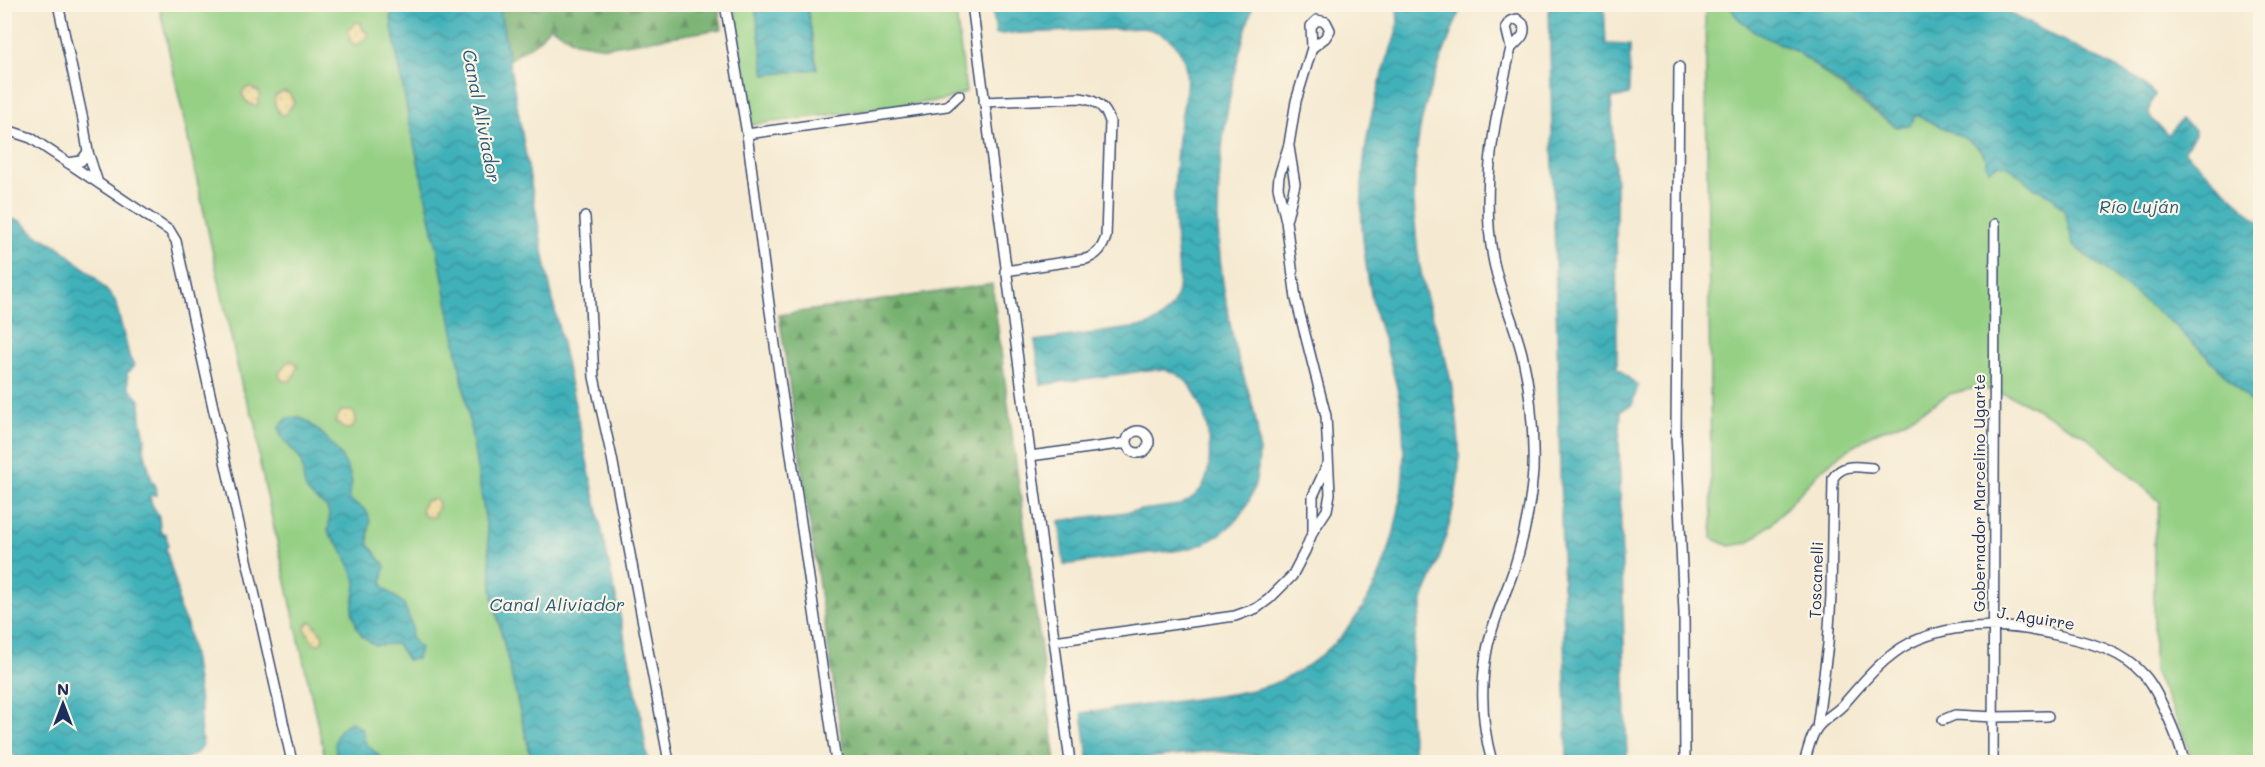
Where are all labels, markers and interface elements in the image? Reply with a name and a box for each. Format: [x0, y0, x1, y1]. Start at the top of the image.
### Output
water label: Canal Aliviador [457, 47, 507, 185]
water label: Río Luján [2099, 194, 2179, 218]
street label: Gobernador Marcelino Ugarte [1968, 374, 1989, 612]
street label: Toscanelli [1804, 541, 1827, 619]
water label: Canal Aliviador [489, 592, 625, 616]
street label: J. Aguirre [1996, 601, 2077, 634]
north arrow [33, 674, 93, 734]
text: N [57, 678, 69, 699]

